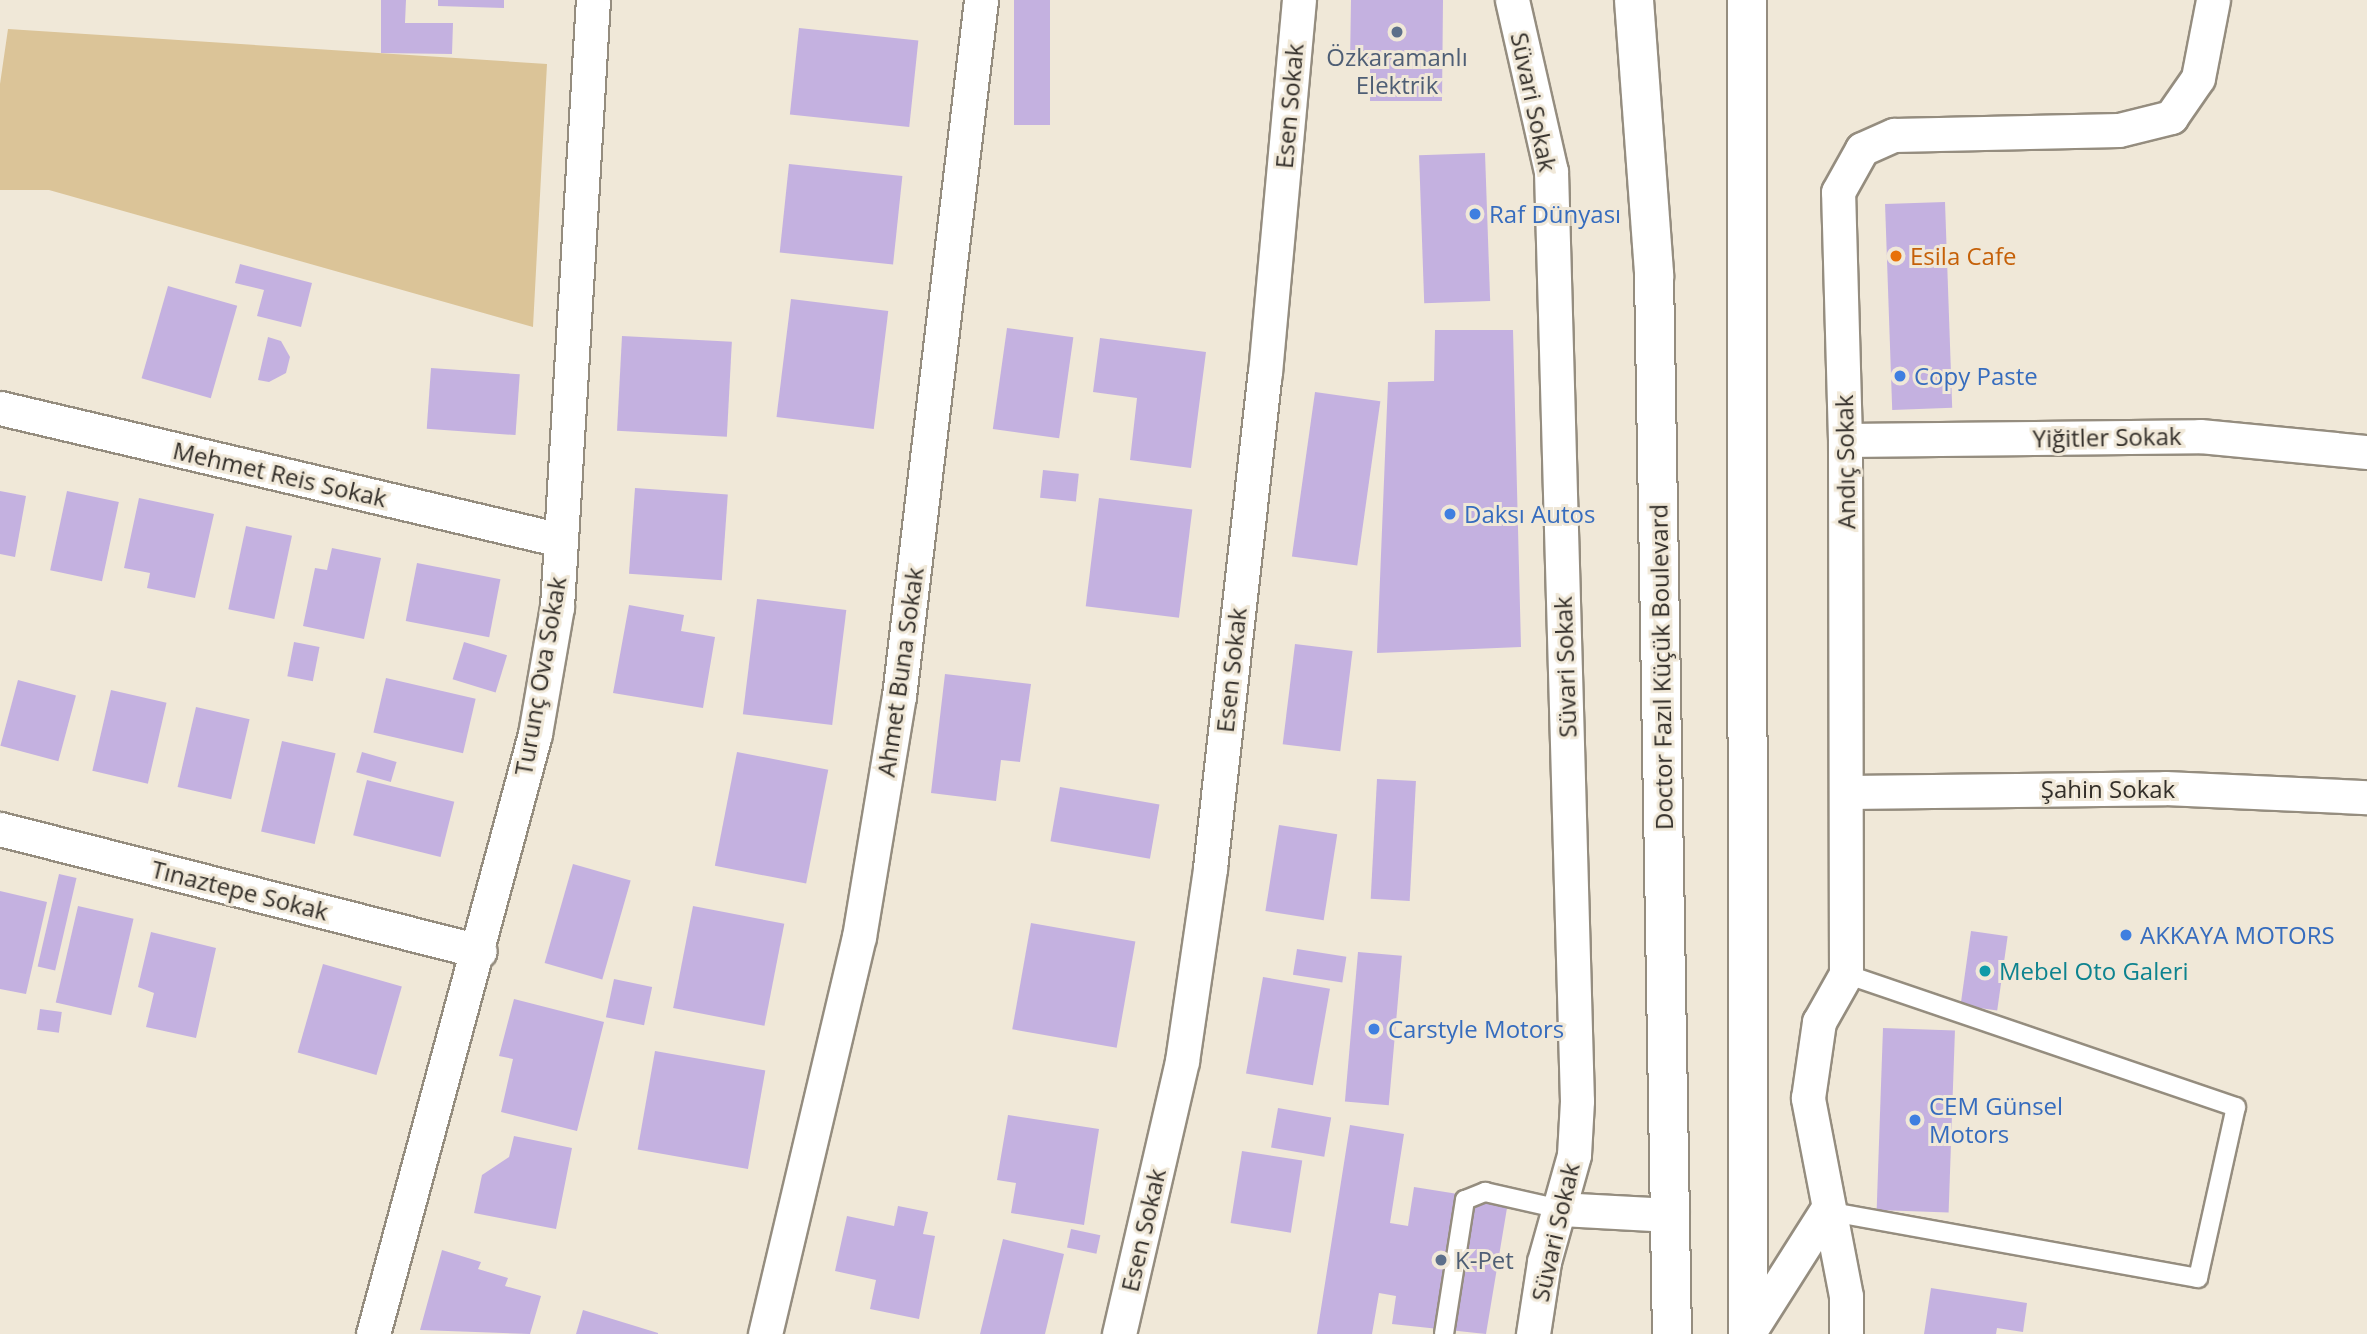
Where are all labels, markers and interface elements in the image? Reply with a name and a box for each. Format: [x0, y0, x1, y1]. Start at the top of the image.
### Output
marker: Özkaramanlı Elektrik [1389, 24, 1405, 40]
street label: Süvari Sokak [1505, 30, 1563, 174]
street label: Esen Sokak [1269, 42, 1309, 170]
place label: Özkaramanlı Elektrik [1326, 43, 1468, 99]
place label: Raf Dünyası [1489, 200, 1621, 228]
marker: Raf Dünyası [1467, 206, 1483, 222]
place label: Esila Cafe [1910, 242, 2016, 270]
marker: Esila Cafe [1888, 248, 1904, 264]
place label: Copy Paste [1914, 362, 2038, 390]
marker: Copy Paste [1892, 368, 1908, 384]
street label: Andıç Sokak [1829, 394, 1861, 530]
street label: Yiğitler Sokak [2032, 421, 2182, 453]
street label: Mehmet Reis Sokak [170, 435, 390, 513]
place label: Daksı Autos [1464, 500, 1595, 528]
street label: Doctor Fazıl Küçük Boulevard [1644, 504, 1678, 830]
marker: Daksı Autos [1442, 506, 1458, 522]
street label: Ahmet Buna Sokak [871, 566, 929, 778]
street label: Turunç Ova Sokak [508, 574, 572, 778]
street label: Süvari Sokak [1548, 596, 1582, 738]
street label: Esen Sokak [1210, 606, 1252, 734]
street label: Şahin Sokak [2041, 775, 2175, 803]
street label: Tınaztepe Sokak [149, 854, 331, 926]
place label: AKKAYA MOTORS [2140, 921, 2335, 949]
marker: AKKAYA MOTORS [2118, 927, 2134, 943]
place label: Mebel Oto Galeri [1999, 957, 2189, 985]
marker: Mebel Oto Galeri [1977, 963, 1993, 979]
place label: Carstyle Motors [1388, 1015, 1564, 1043]
marker: Carstyle Motors [1366, 1021, 1382, 1037]
place label: CEM Günsel Motors [1929, 1092, 2063, 1148]
marker: CEM Günsel Motors [1907, 1112, 1923, 1128]
street label: Süvari Sokak [1525, 1160, 1585, 1304]
street label: Esen Sokak [1115, 1166, 1171, 1294]
place label: K-Pet [1455, 1246, 1514, 1274]
marker: K-Pet [1433, 1252, 1449, 1268]

